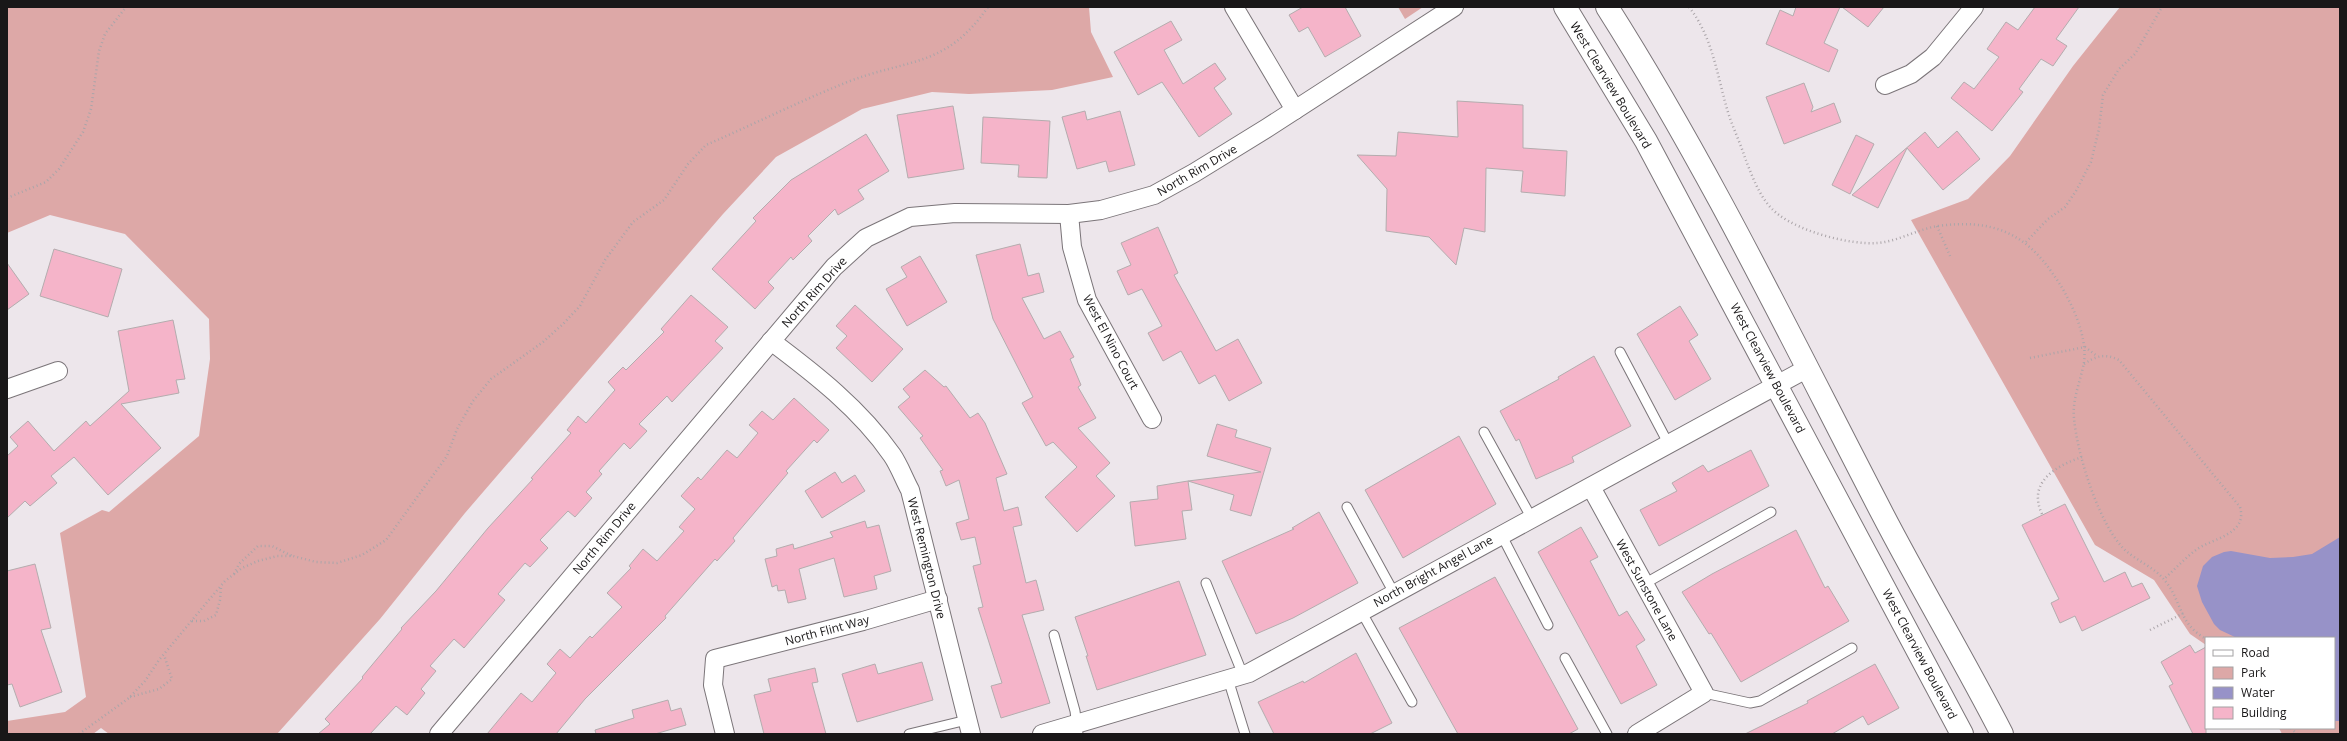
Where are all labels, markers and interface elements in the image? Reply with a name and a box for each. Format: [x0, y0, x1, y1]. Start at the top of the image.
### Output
street label: West Clearview Boulevard [1566, 18, 1656, 152]
street label: North Rim Drive [1154, 140, 1240, 200]
street label: North Rim Drive [778, 253, 851, 331]
street label: West El Nino Court [1079, 292, 1143, 392]
street label: West Clearview Boulevard [1726, 300, 1810, 436]
street label: West Remington Drive [904, 496, 950, 621]
street label: North Rim Drive [569, 498, 640, 578]
street label: North Bright Angel Lane [1370, 531, 1496, 611]
street label: West Sunstone Lane [1612, 536, 1682, 644]
street label: West Clearview Boulevard [1878, 586, 1962, 722]
street label: North Flint Way [783, 610, 872, 649]
legend [2205, 637, 2335, 729]
text: Road [2241, 644, 2270, 661]
text: Park [2241, 664, 2267, 681]
text: Water [2241, 684, 2275, 701]
text: Building [2241, 704, 2287, 721]

